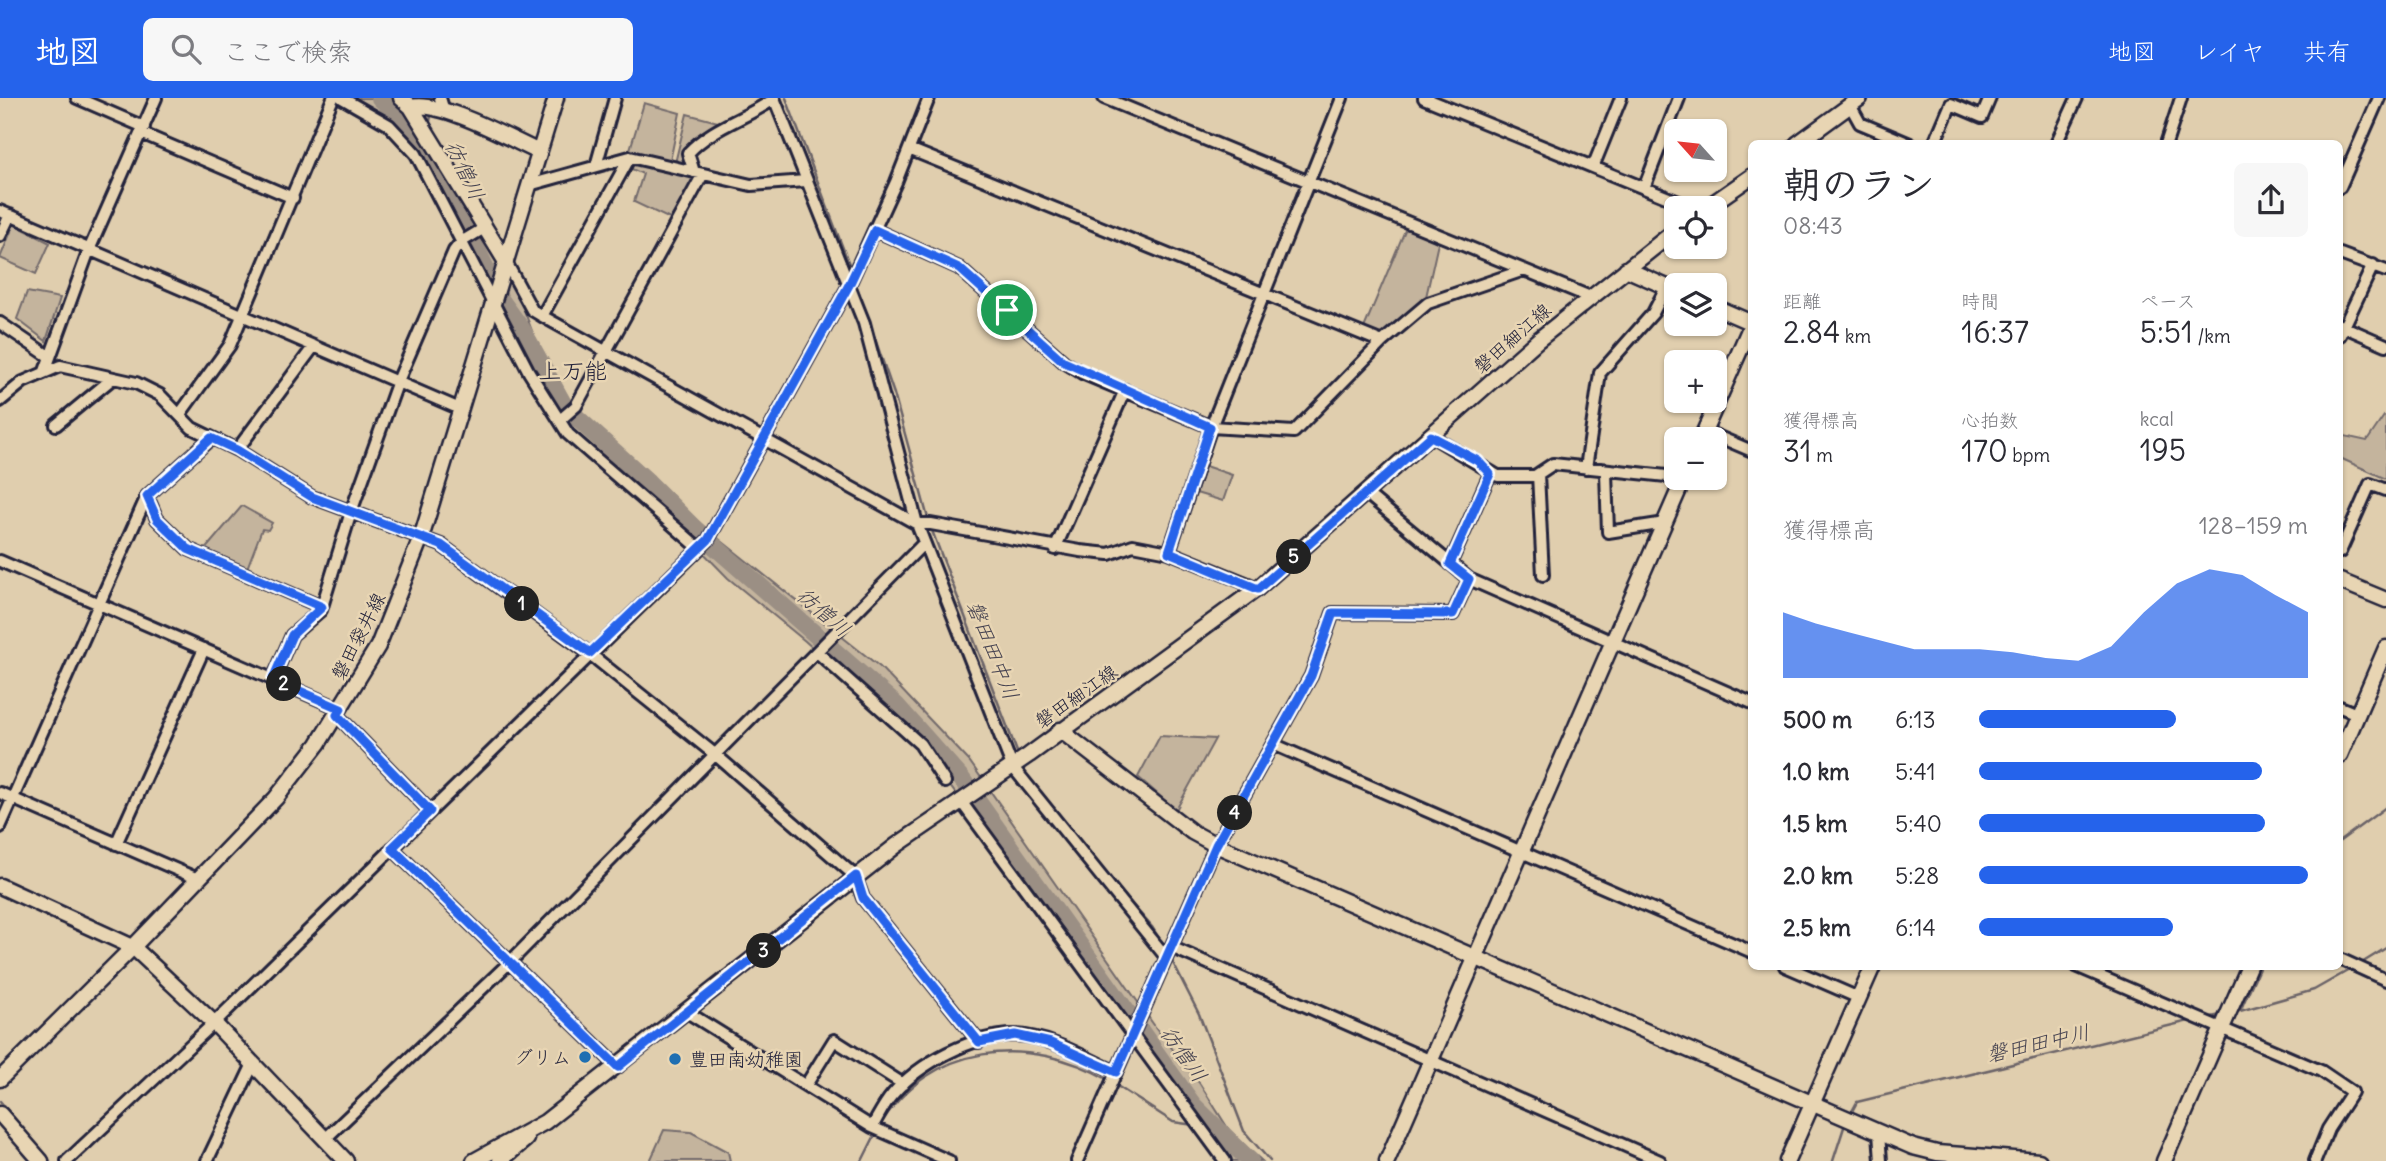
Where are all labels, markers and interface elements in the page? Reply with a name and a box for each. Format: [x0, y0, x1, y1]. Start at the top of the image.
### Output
search box [143, 18, 633, 81]
text: 地図 [35, 30, 101, 72]
icon: search [167, 30, 205, 68]
text: ここで検索 [223, 35, 353, 68]
text: 地図 [2108, 36, 2156, 66]
text: レイヤ [2194, 36, 2265, 66]
text: 共有 [2303, 36, 2351, 66]
north arrow [1664, 119, 1727, 182]
map controls [1664, 119, 1727, 490]
water label: 彷僧川 [439, 136, 491, 204]
text: 朝のラン [1783, 161, 1935, 208]
button: share [2234, 163, 2308, 237]
button: locate [1664, 196, 1727, 259]
text: 08:43 [1783, 211, 1843, 240]
button: layers [1664, 273, 1727, 336]
pin [977, 280, 1037, 340]
text: 距離 [1783, 289, 1821, 313]
text: 時間 [1961, 289, 1999, 313]
text: ペース [2140, 289, 2196, 313]
icon: arrive [988, 291, 1026, 329]
street label: 磐田細江線 [1468, 298, 1556, 378]
text: 2.84 [1783, 313, 1840, 351]
text: 16:37 [1961, 313, 2029, 351]
text: 5:51 [2140, 313, 2193, 351]
text: km [1840, 324, 1871, 348]
text: /km [2193, 324, 2231, 348]
button: + [1664, 350, 1727, 413]
district label: 上万能 [539, 356, 608, 385]
text: kcal [2140, 407, 2174, 431]
text: 獲得標高 [1783, 408, 1859, 432]
text: 心拍数 [1961, 408, 2018, 432]
button: − [1664, 427, 1727, 490]
text: 195 [2140, 431, 2186, 469]
text: 31 [1783, 432, 1812, 470]
text: 170 [1961, 432, 2008, 470]
text: m [1812, 443, 1833, 467]
text: bpm [2008, 443, 2050, 467]
text: 128–159 m [2199, 511, 2308, 540]
text: 獲得標高 [1783, 515, 1875, 544]
pin: 5 [1276, 540, 1312, 574]
text: 5 [1288, 544, 1299, 568]
water label: 彷僧川 [791, 581, 857, 643]
pin: 1 [504, 587, 540, 622]
street label: 磐田袋井線 [326, 588, 390, 684]
text: 1 [518, 591, 525, 615]
water label: 磐田田中川 [961, 596, 1025, 704]
street label: 磐田細江線 [1030, 659, 1122, 733]
pin: 2 [266, 666, 302, 702]
text: 2 [278, 671, 289, 695]
text: 500 m [1783, 705, 1852, 734]
text: 6:13 [1895, 705, 1936, 734]
text: 1.0 km [1783, 757, 1849, 786]
text: 5:41 [1895, 757, 1936, 786]
pin: 4 [1218, 796, 1252, 830]
text: 4 [1229, 800, 1240, 824]
text: 1.5 km [1783, 809, 1848, 838]
text: 5:40 [1895, 809, 1942, 838]
text: 2.0 km [1783, 861, 1853, 890]
text: 5:28 [1895, 861, 1939, 890]
text: 2.5 km [1783, 913, 1851, 942]
text: 6:14 [1895, 913, 1936, 942]
pin: 3 [746, 934, 782, 968]
text: 3 [758, 938, 769, 962]
water label: 磐田田中川 [1984, 1018, 2092, 1068]
water label: 彷僧川 [1155, 1020, 1213, 1088]
place label: グリム [514, 1045, 571, 1069]
place label: 豊田南幼稚園 [689, 1047, 803, 1071]
marker: グリム [577, 1049, 593, 1065]
marker: 豊田南幼稚園 [667, 1051, 683, 1067]

